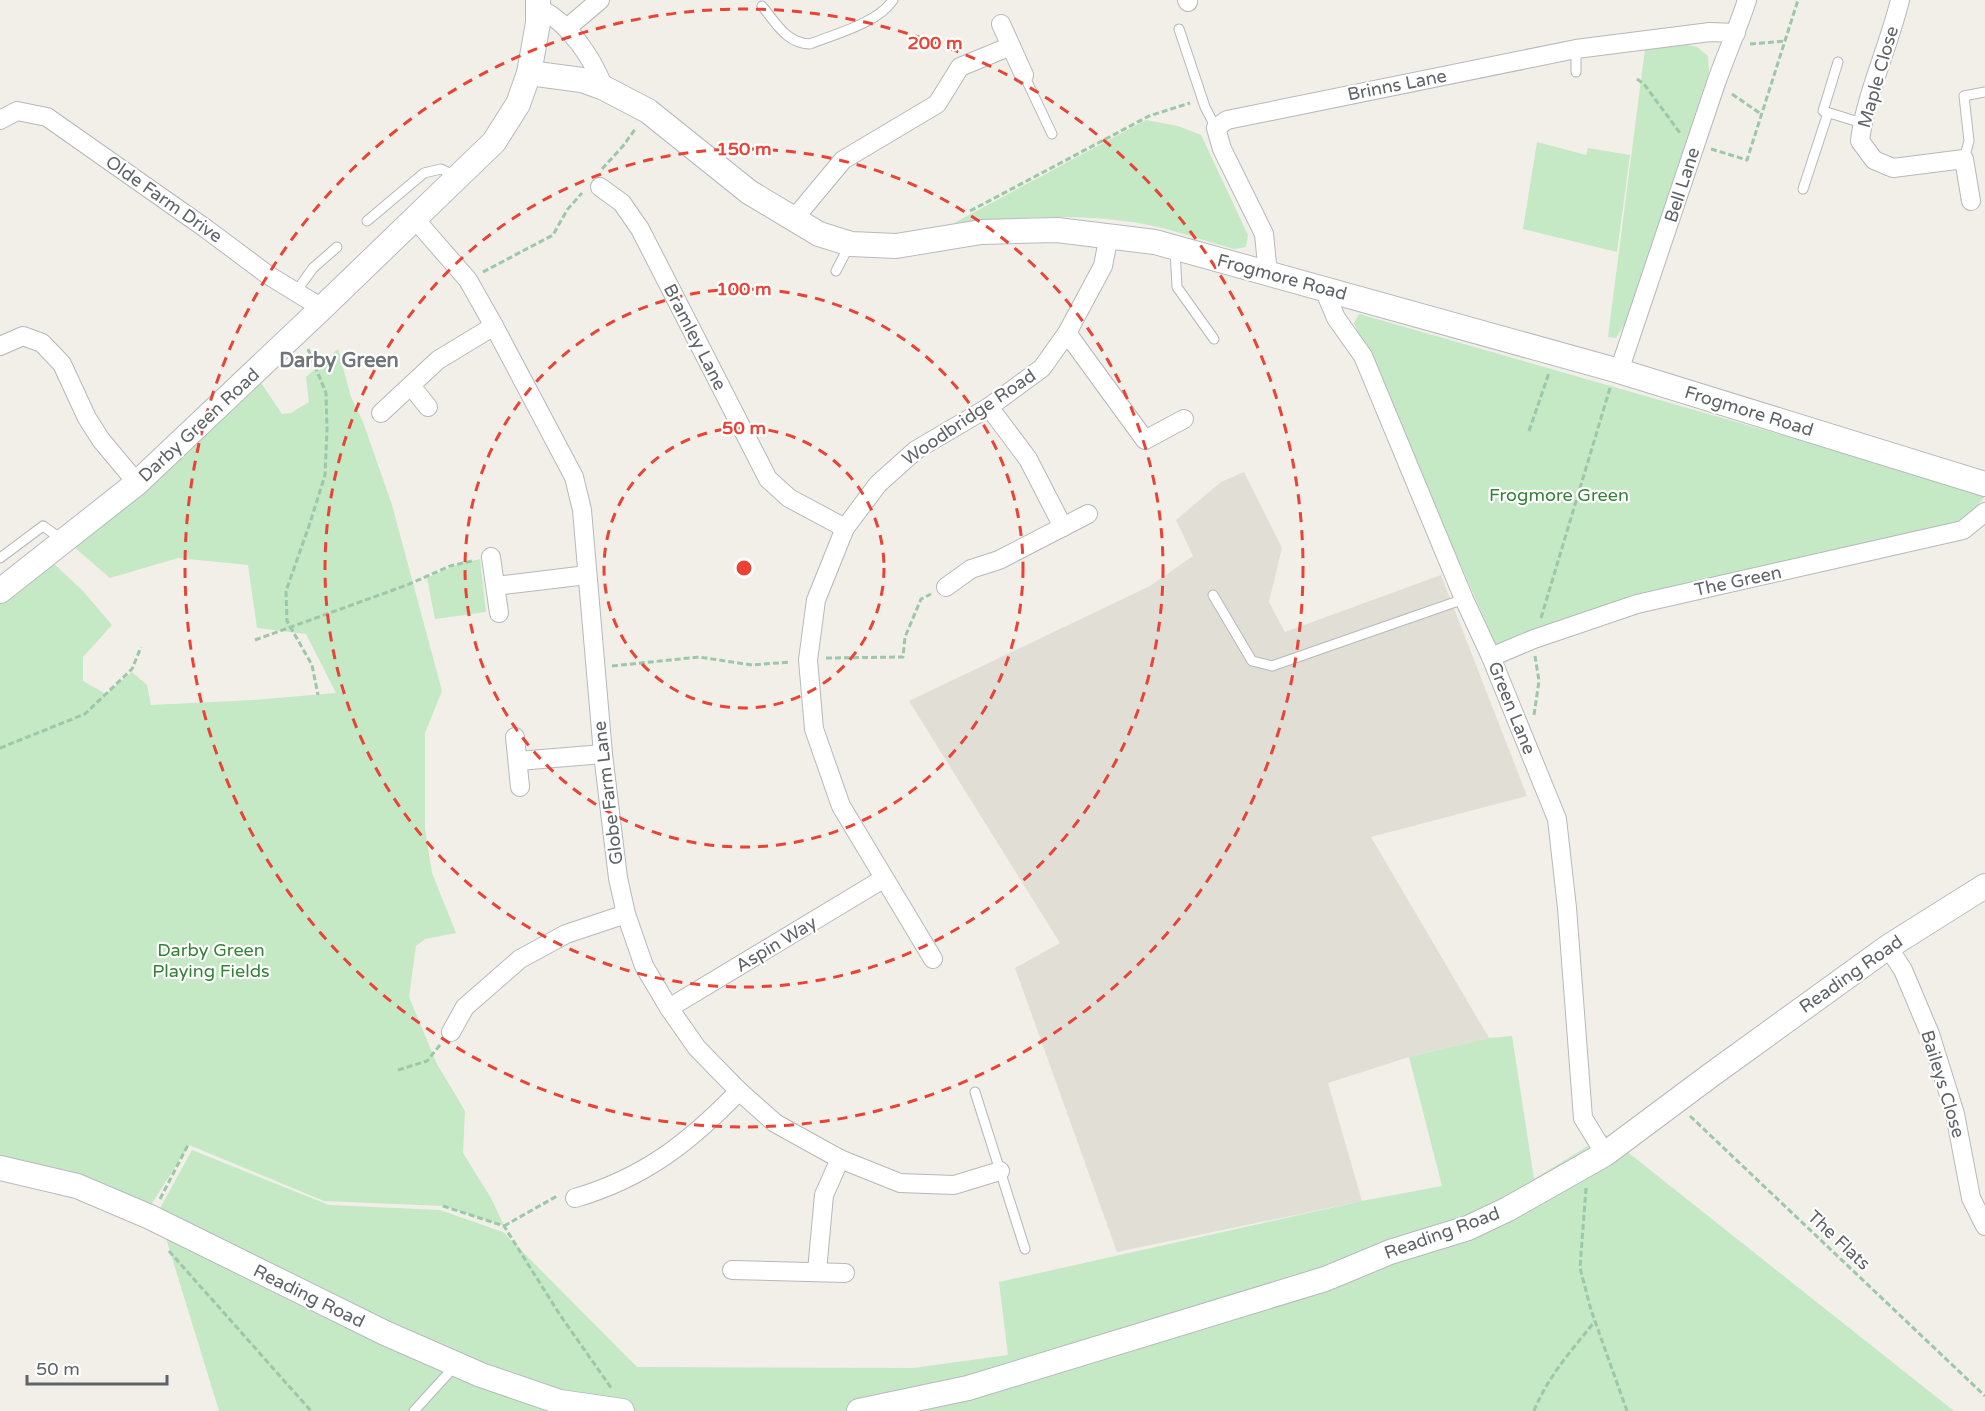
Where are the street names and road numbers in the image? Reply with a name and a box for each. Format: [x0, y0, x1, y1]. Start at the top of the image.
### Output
street label: Maple Close [1853, 24, 1903, 130]
street label: Brinns Lane [1346, 65, 1448, 105]
street label: Bell Lane [1660, 145, 1704, 225]
street label: Olde Farm Drive [101, 151, 227, 247]
street label: Frogmore Road [1215, 249, 1349, 305]
street label: Bramley Lane [659, 280, 731, 394]
street label: Darby Green Road [134, 363, 264, 487]
street label: Woodbridge Road [898, 364, 1040, 470]
street label: Frogmore Road [1682, 381, 1816, 441]
street label: The Green [1693, 561, 1783, 601]
street label: Green Lane [1483, 658, 1541, 758]
street label: Globe Farm Lane [588, 720, 628, 866]
street label: Aspin Way [731, 911, 821, 977]
street label: Reading Road [1795, 930, 1907, 1018]
street label: Baileys Close [1916, 1028, 1970, 1140]
street label: Reading Road [1381, 1202, 1503, 1264]
street label: The Flats [1803, 1206, 1875, 1274]
street label: Reading Road [250, 1260, 368, 1332]

